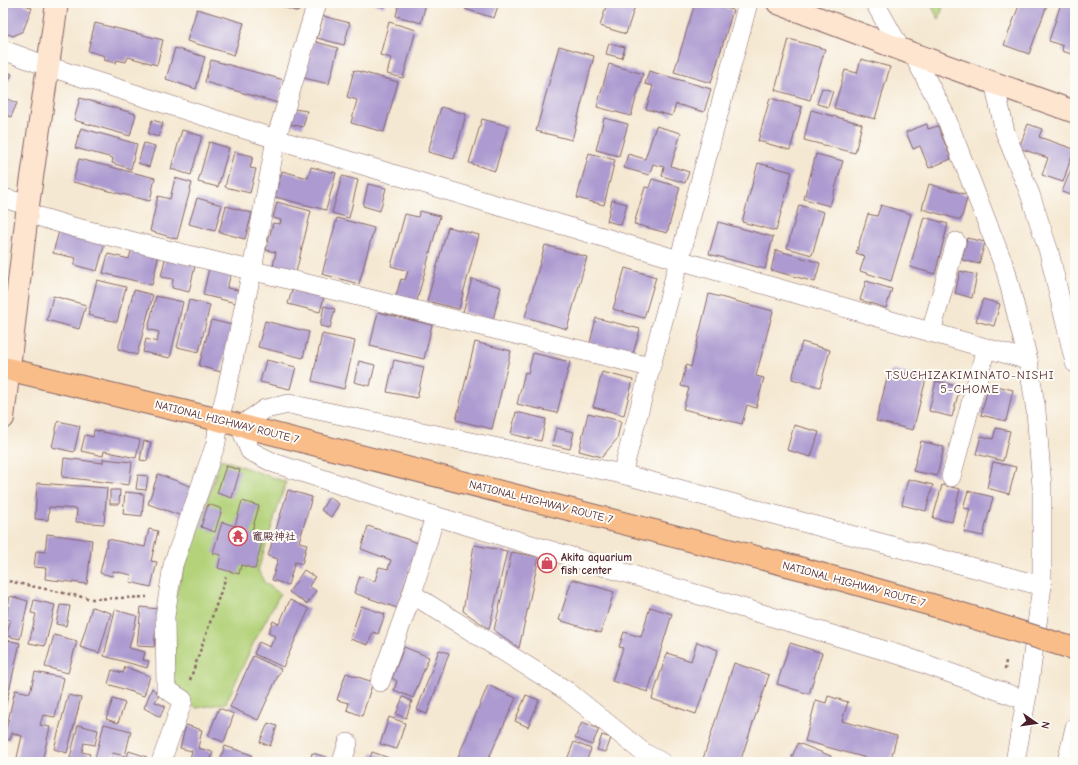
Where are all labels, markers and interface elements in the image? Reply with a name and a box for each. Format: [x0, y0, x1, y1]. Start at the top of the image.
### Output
district label: TSUCHIZAKIMINATO-NISHI 5-CHOME [886, 368, 1054, 396]
street label: NATIONAL HIGHWAY ROUTE 7 [154, 398, 300, 446]
street label: NATIONAL HIGHWAY ROUTE 7 [468, 478, 614, 526]
temple icon: 竈殿神社 [227, 525, 249, 547]
place label: 竈殿神社 [252, 530, 296, 543]
place label: Akita aquarium fish center [560, 551, 632, 577]
shop icon: Akita aquarium fish center [536, 552, 558, 574]
street label: NATIONAL HIGHWAY ROUTE 7 [781, 559, 927, 609]
north arrow [1016, 703, 1056, 743]
text: N [1038, 720, 1052, 730]

